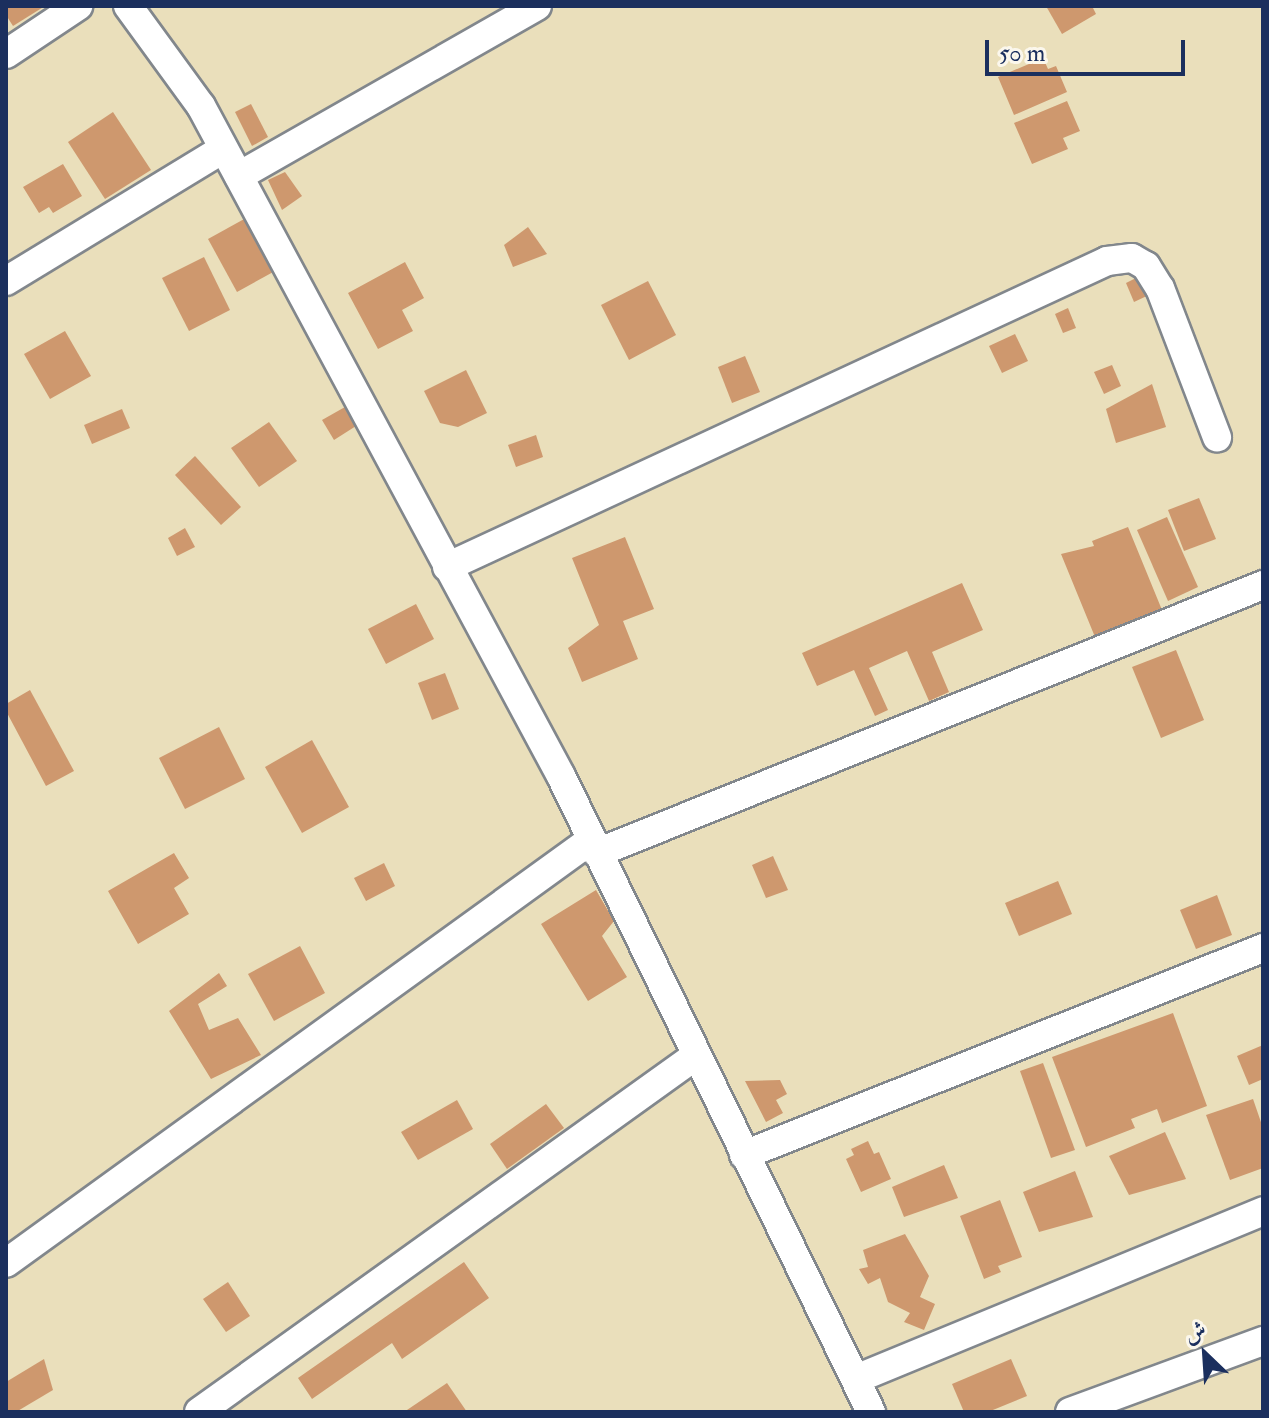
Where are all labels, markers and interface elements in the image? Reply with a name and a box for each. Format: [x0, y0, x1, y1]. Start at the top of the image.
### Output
scale bar [989, 24, 1189, 74]
text: 50 m [999, 38, 1045, 69]
north arrow [1165, 1314, 1245, 1394]
text: ش [1179, 1315, 1211, 1350]

